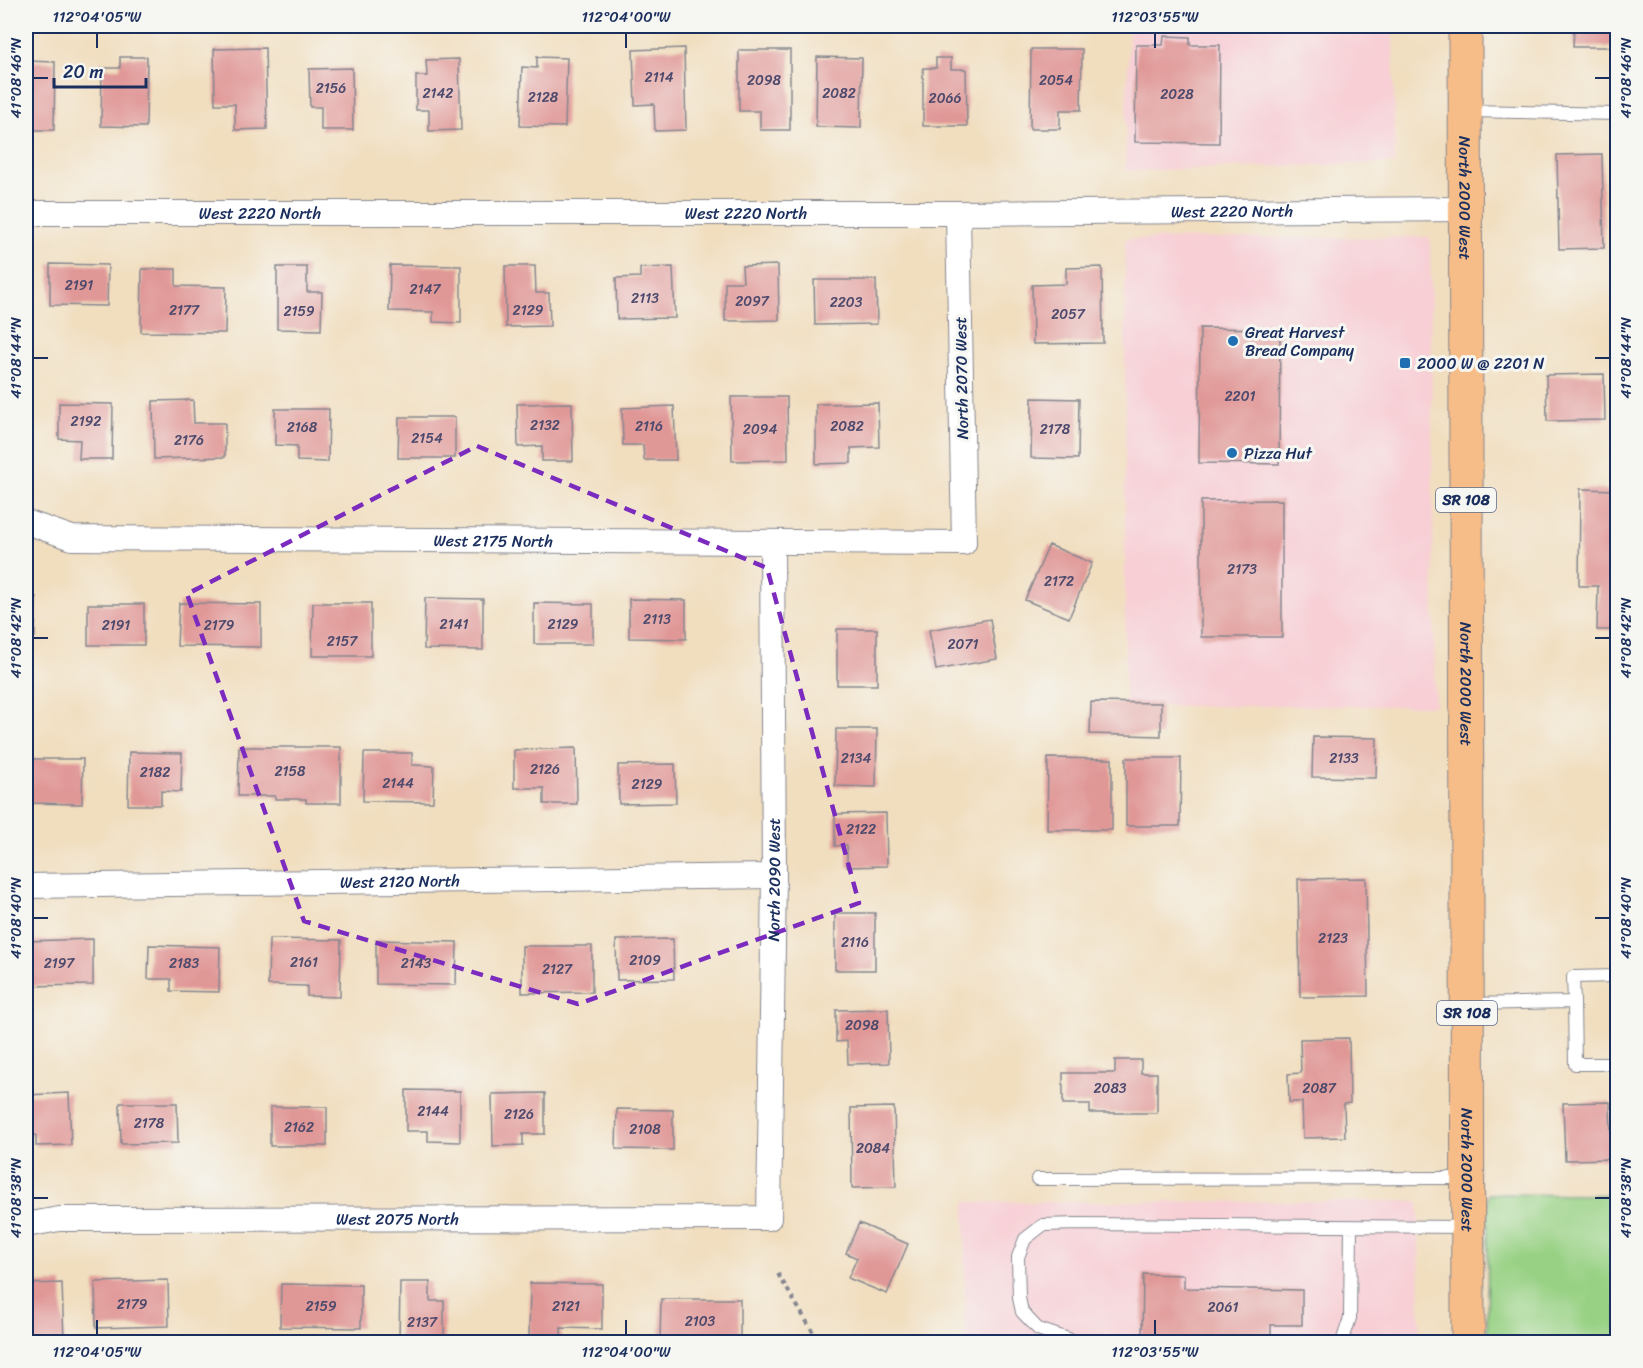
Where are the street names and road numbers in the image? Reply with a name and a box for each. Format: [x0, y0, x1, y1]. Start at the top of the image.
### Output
street label: North 2000 West [1450, 136, 1480, 260]
street label: West 2220 North [1171, 196, 1293, 226]
street label: West 2220 North [199, 199, 321, 228]
street label: West 2220 North [685, 199, 807, 228]
street label: North 2070 West [946, 316, 977, 440]
road number: SR 108 [1436, 488, 1496, 512]
street label: West 2175 North [433, 526, 553, 556]
street label: North 2000 West [1451, 622, 1481, 746]
street label: North 2090 West [759, 818, 789, 942]
street label: West 2120 North [340, 866, 460, 897]
road number: SR 108 [1437, 1001, 1497, 1025]
street label: North 2000 West [1452, 1108, 1482, 1232]
street label: West 2075 North [336, 1204, 459, 1234]

